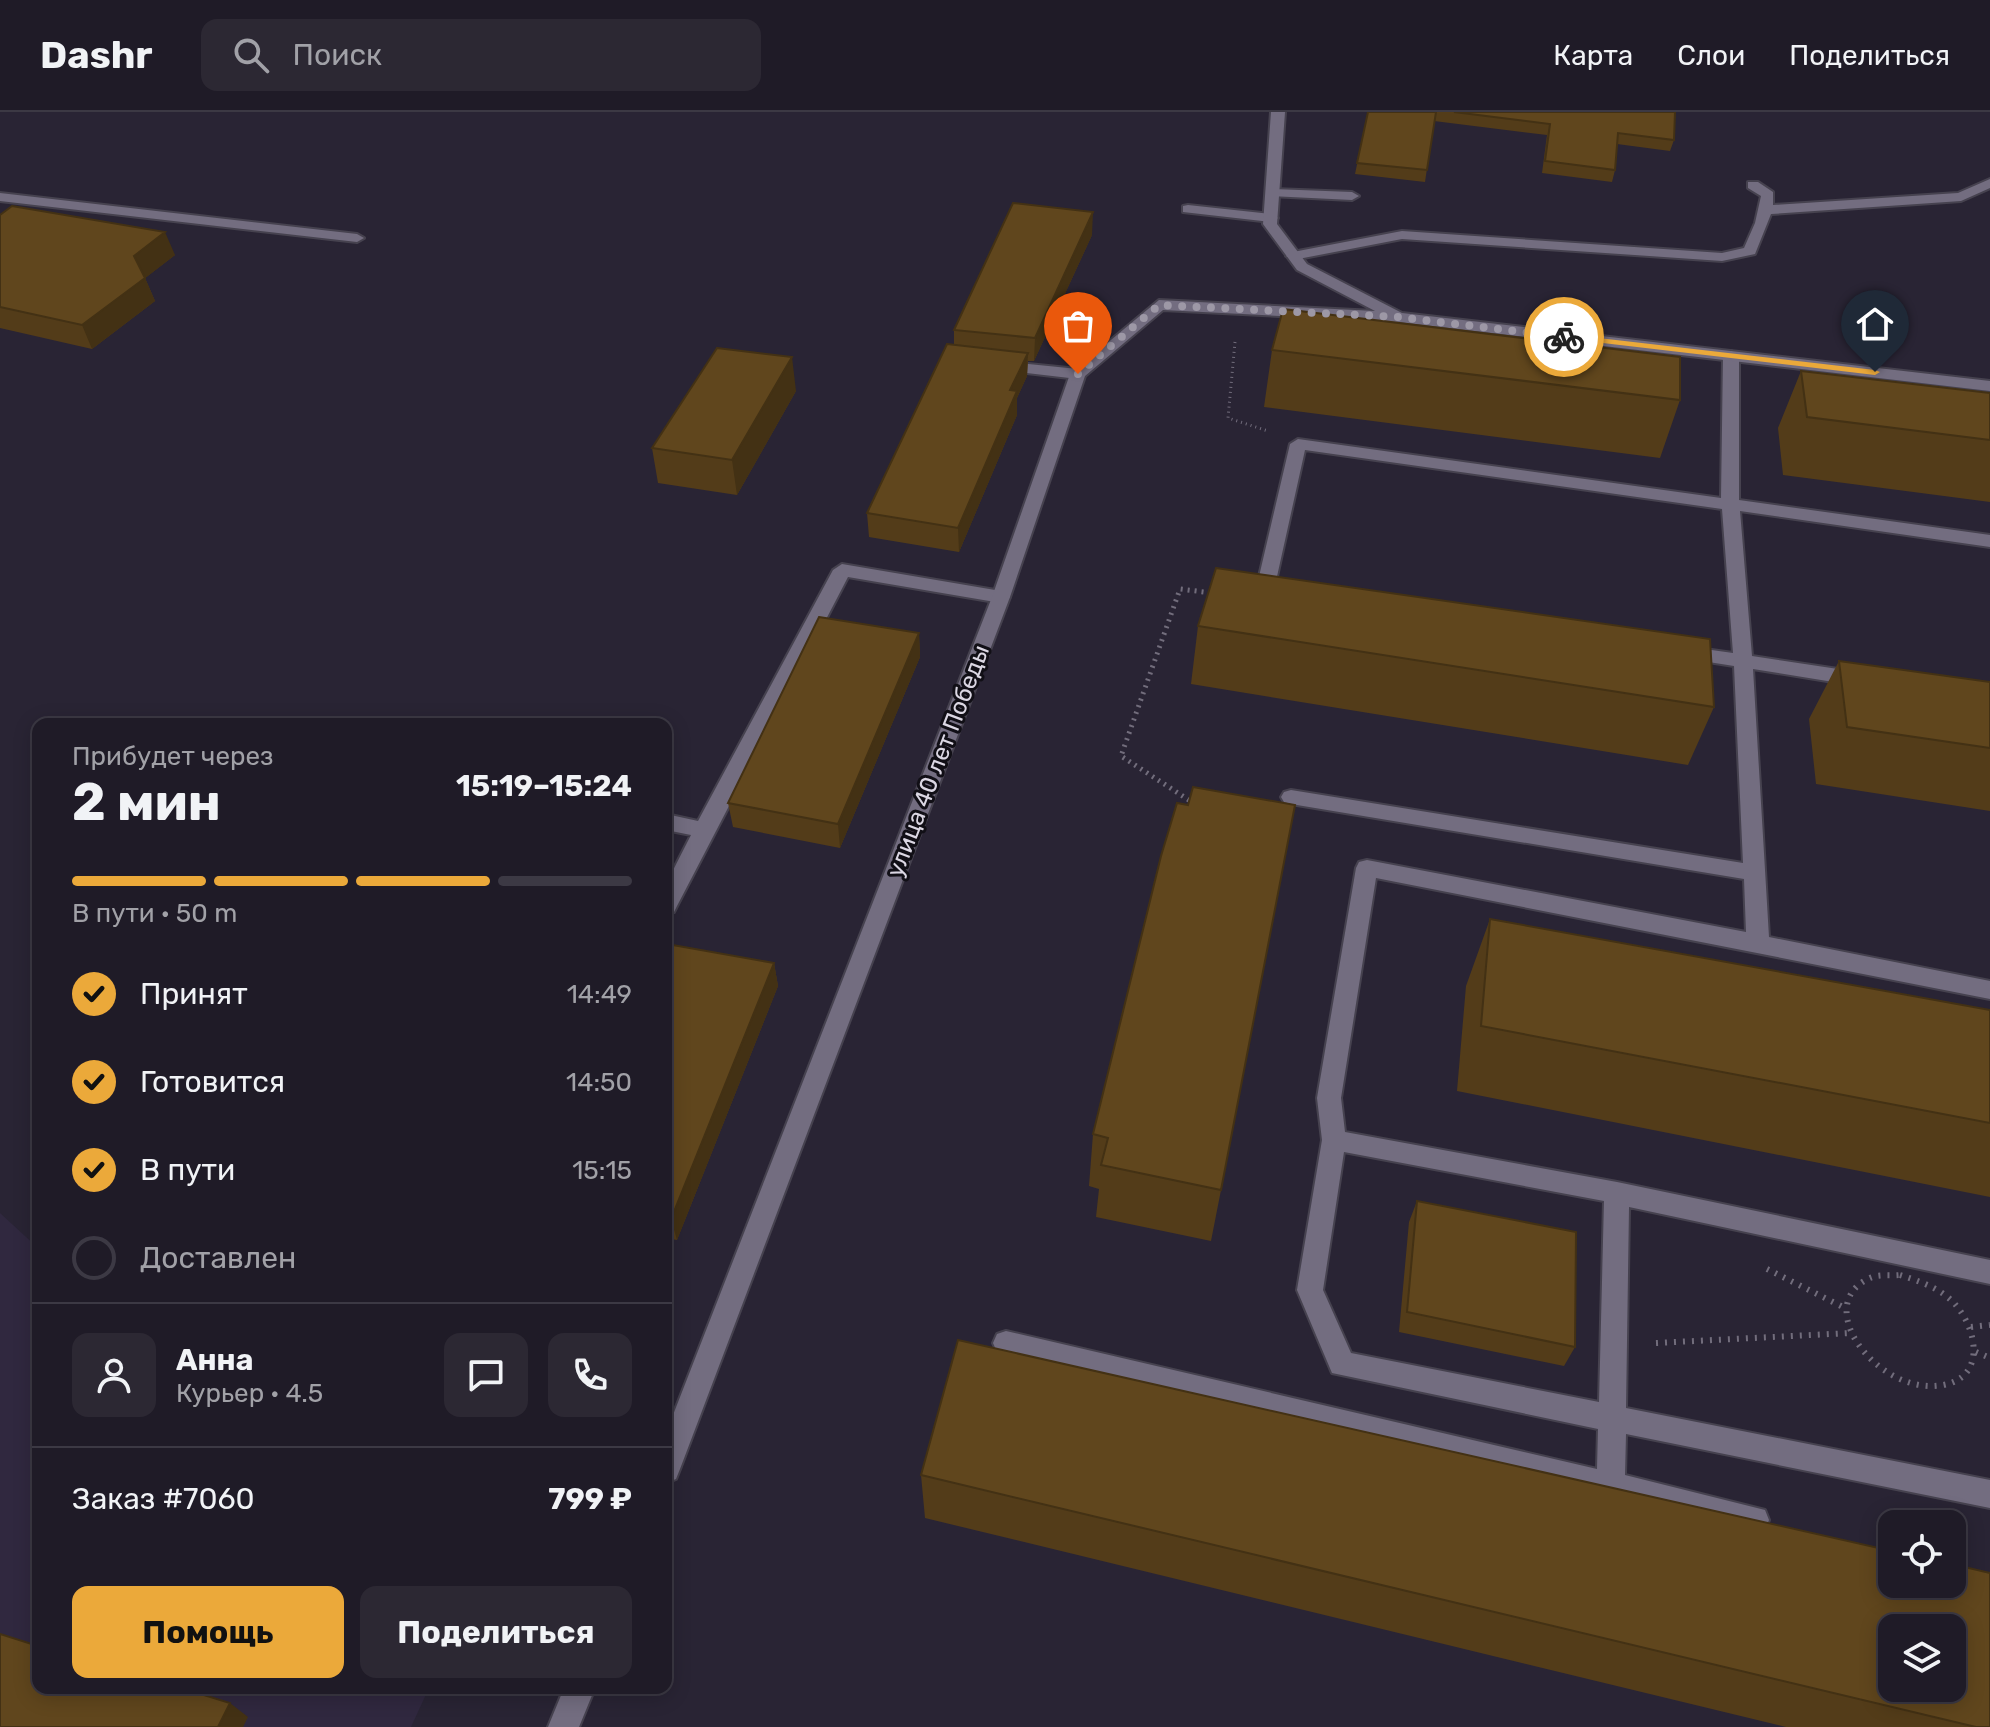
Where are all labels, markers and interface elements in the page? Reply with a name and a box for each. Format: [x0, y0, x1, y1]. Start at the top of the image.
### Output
search box [201, 19, 761, 91]
text: Dashr [40, 32, 153, 78]
icon: search [229, 33, 273, 77]
text: Поиск [293, 37, 382, 73]
text: Карта [1553, 39, 1633, 72]
text: Слои [1677, 39, 1745, 72]
text: Поделиться [1789, 39, 1950, 72]
pin [1841, 290, 1909, 372]
pin [1044, 292, 1112, 374]
courier [1524, 297, 1604, 377]
icon: home [1853, 302, 1897, 346]
icon: bag [1056, 304, 1100, 348]
icon: bike [1542, 315, 1586, 359]
street label: улица 40 лет Победы [881, 641, 995, 881]
text: Прибудет через [72, 741, 273, 772]
text: 15:19–15:24 [456, 768, 632, 804]
text: 2 мин [72, 771, 221, 833]
text: В пути · 50 m [72, 898, 237, 929]
icon: check [72, 972, 116, 1016]
text: Принят [140, 976, 248, 1012]
text: 14:49 [567, 979, 632, 1010]
icon: check [72, 1060, 116, 1104]
text: Готовится [140, 1064, 285, 1100]
text: 14:50 [566, 1067, 632, 1098]
icon: check [72, 1148, 116, 1192]
text: В пути [140, 1152, 235, 1188]
text: 15:15 [572, 1155, 632, 1186]
text: Доставлен [140, 1240, 296, 1276]
button: person [72, 1333, 156, 1417]
button: chat [444, 1333, 528, 1417]
button: phone [548, 1333, 632, 1417]
text: Анна [176, 1342, 253, 1378]
text: Курьер · 4.5 [176, 1378, 323, 1409]
text: Заказ #7060 [72, 1481, 255, 1517]
text: 799 ₽ [548, 1481, 632, 1517]
map controls [1878, 1510, 1966, 1702]
button: locate [1878, 1510, 1966, 1598]
button: Помощь [72, 1586, 344, 1678]
button: Поделиться [360, 1586, 632, 1678]
button: layers [1878, 1614, 1966, 1702]

